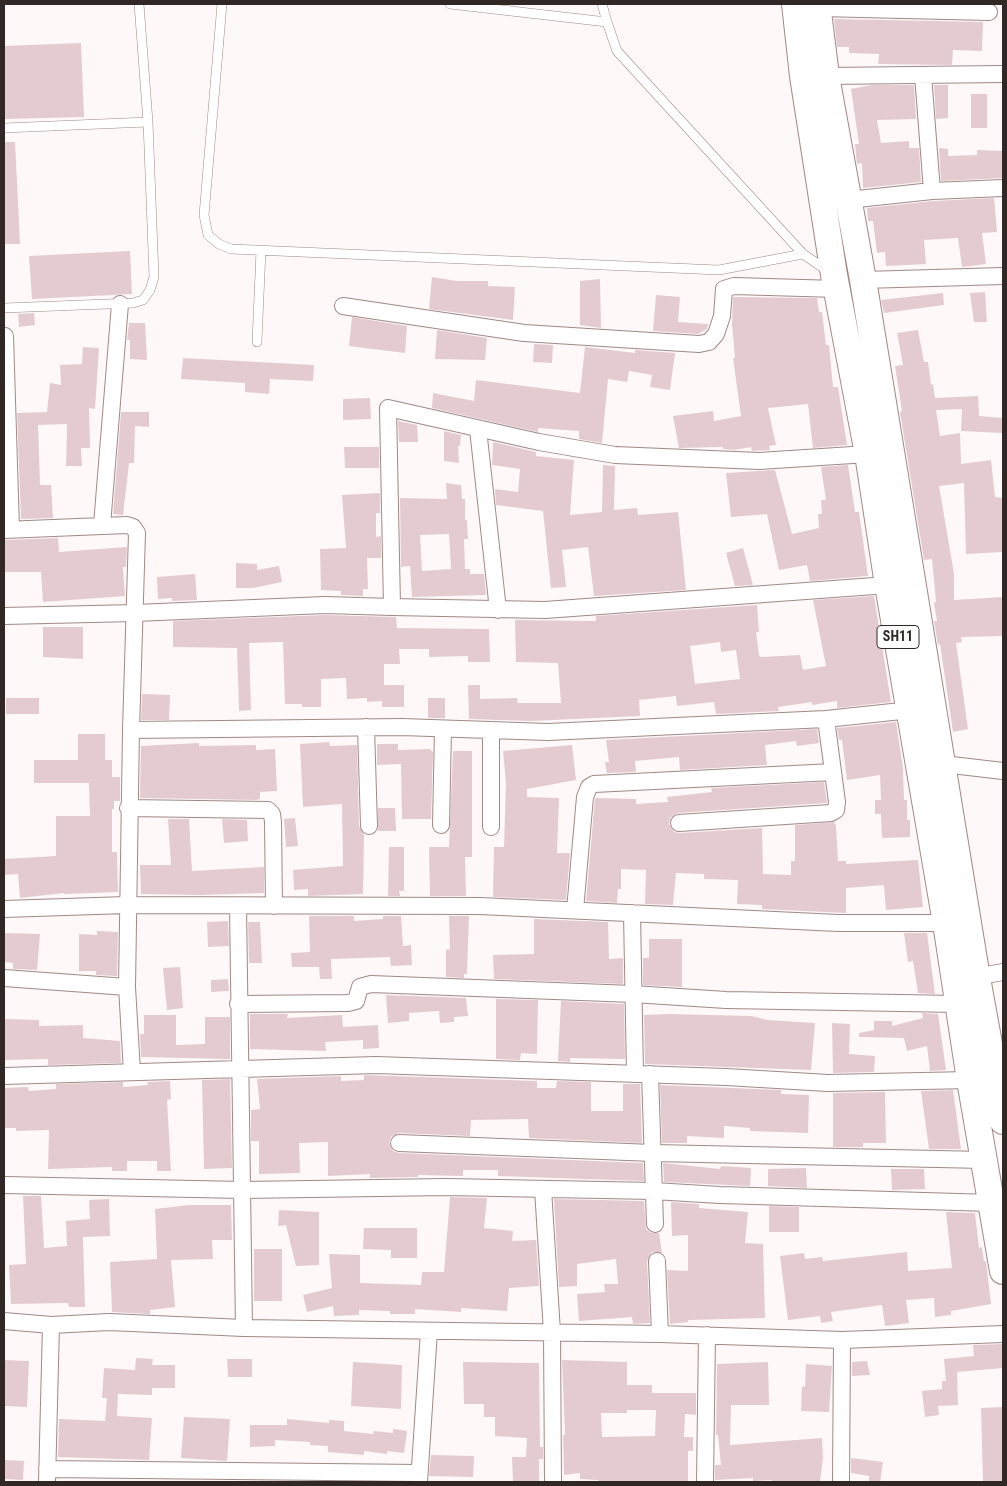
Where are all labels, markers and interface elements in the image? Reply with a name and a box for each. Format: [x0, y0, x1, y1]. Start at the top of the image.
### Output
road number: SH11 [877, 626, 919, 649]

